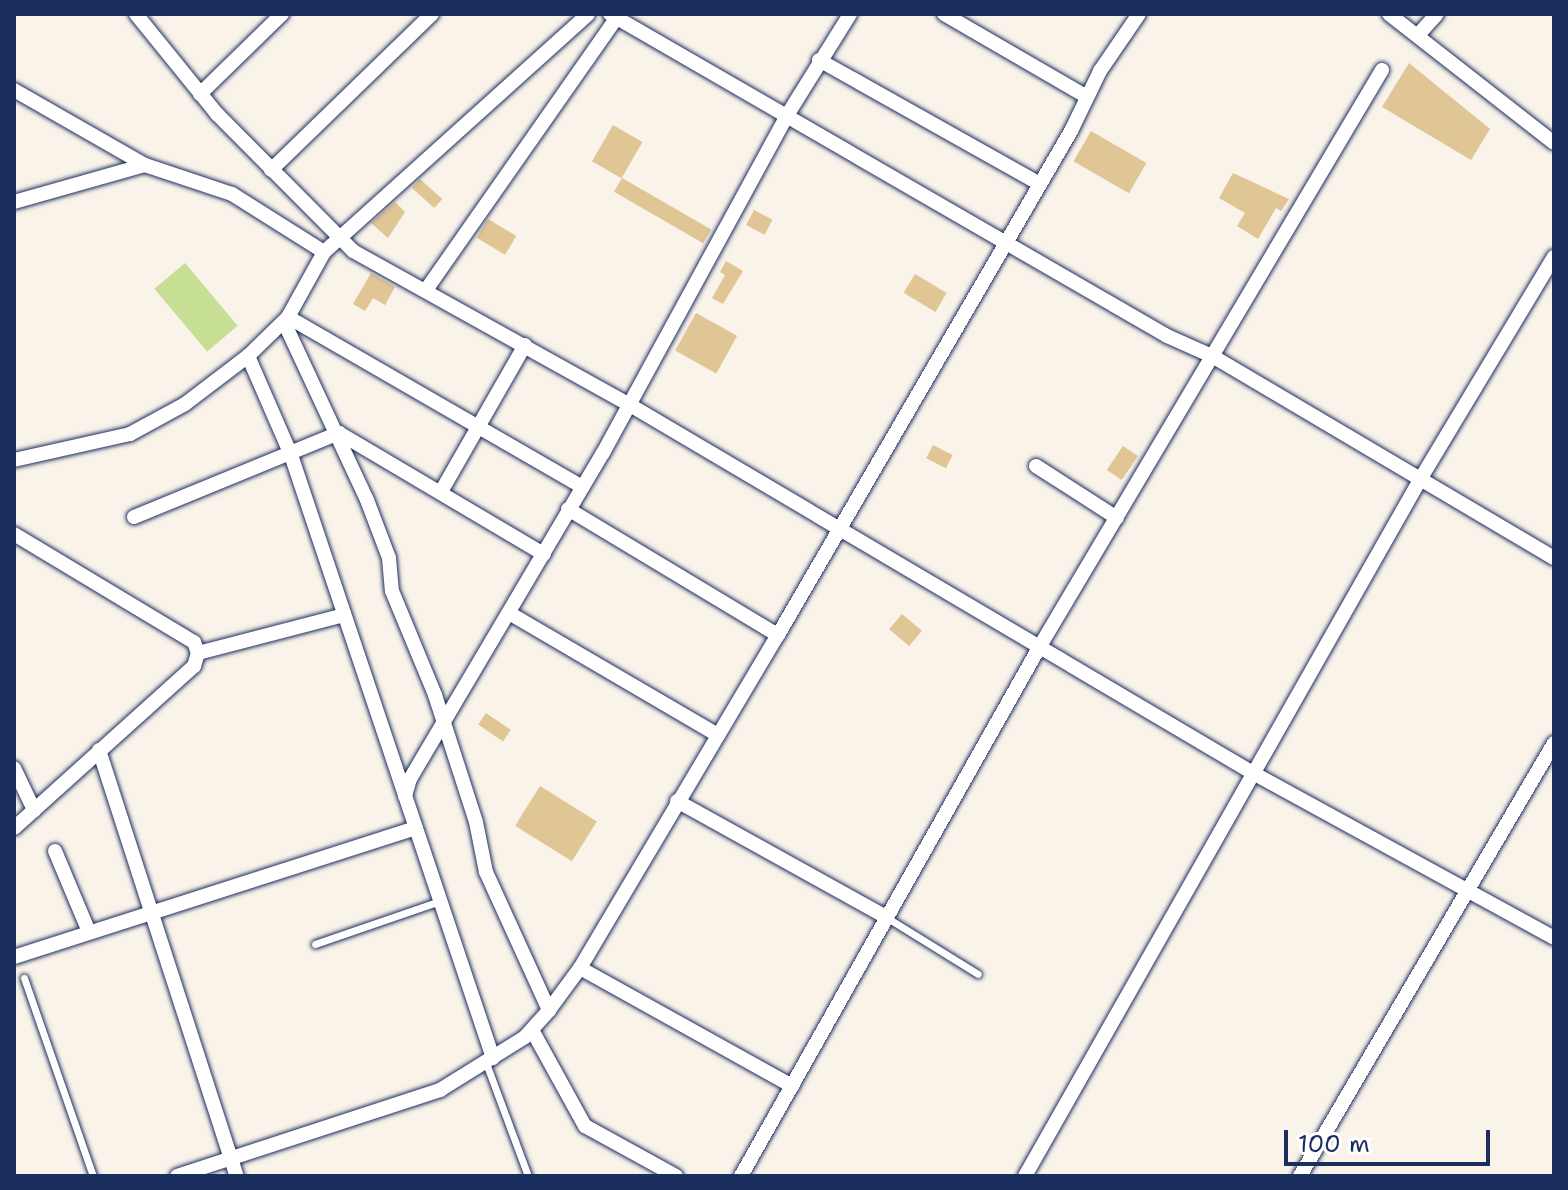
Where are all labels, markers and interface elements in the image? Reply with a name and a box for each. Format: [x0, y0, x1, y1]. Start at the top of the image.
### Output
scale bar [1288, 1114, 1494, 1164]
text: 100 m [1298, 1128, 1370, 1160]

